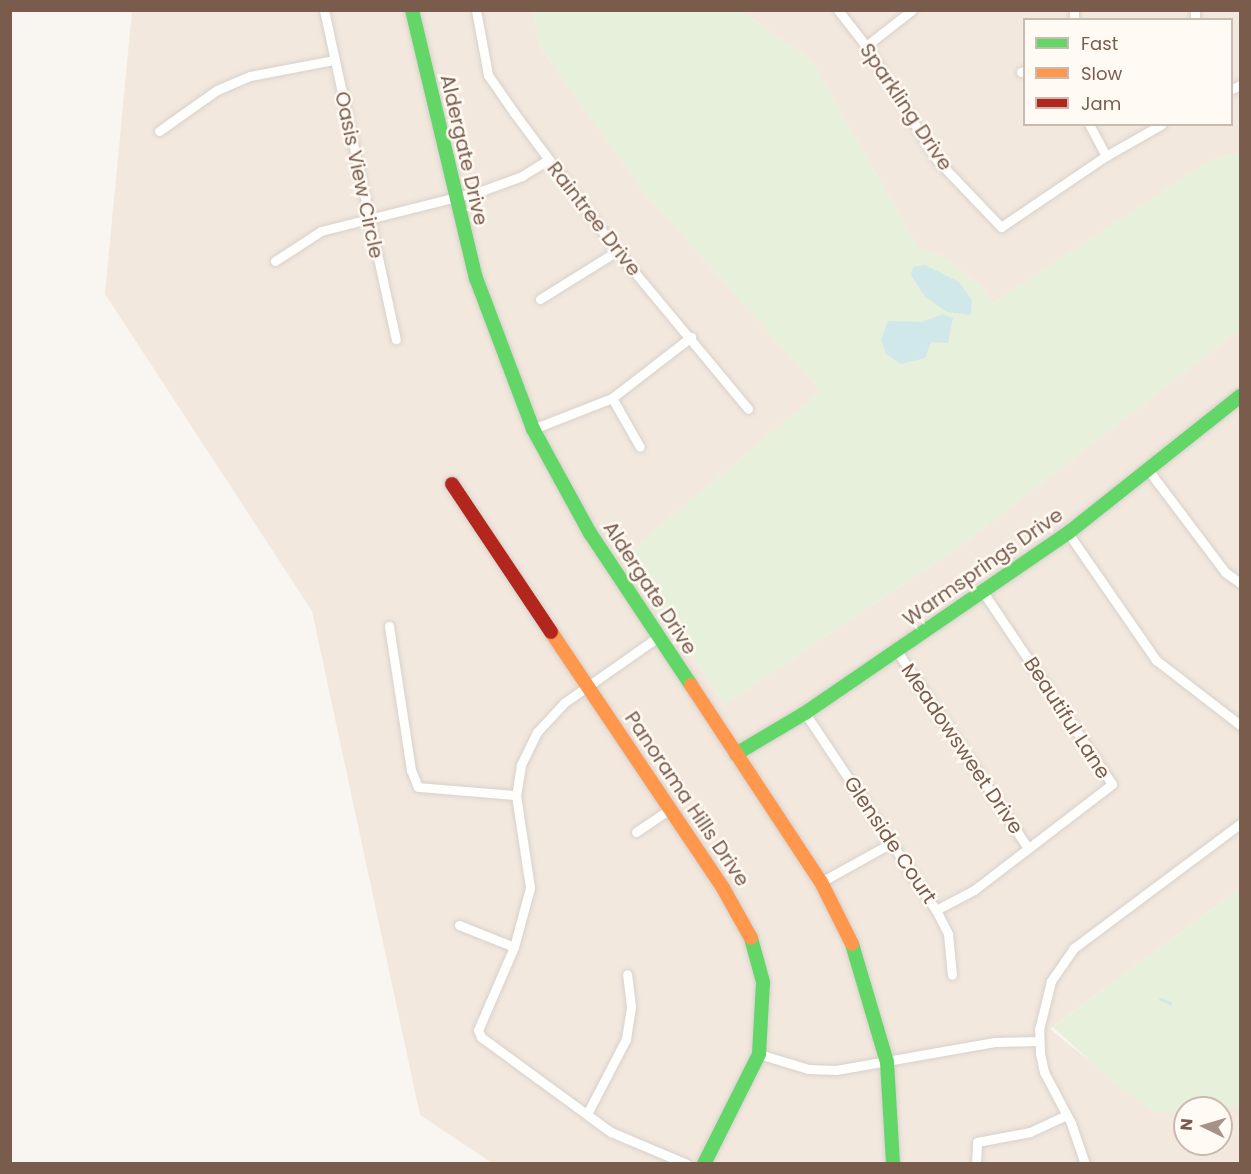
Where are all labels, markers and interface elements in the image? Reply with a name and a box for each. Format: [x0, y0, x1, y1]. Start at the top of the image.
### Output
legend [1023, 18, 1233, 126]
text: Fast [1081, 31, 1118, 56]
street label: Sparkling Drive [855, 39, 957, 175]
text: Slow [1081, 61, 1122, 86]
street label: Aldergate Drive [435, 72, 493, 228]
street label: Oasis View Circle [330, 89, 388, 261]
text: Jam [1081, 91, 1121, 116]
street label: Raintree Drive [542, 157, 646, 281]
street label: Warmsprings Drive [898, 503, 1068, 631]
street label: Aldergate Drive [598, 517, 702, 659]
street label: Beautiful Lane [1019, 653, 1115, 783]
street label: Meadowsweet Drive [896, 659, 1028, 839]
street label: Panorama Hills Drive [620, 707, 754, 891]
street label: Glenside Court [839, 772, 941, 908]
north arrow [1173, 1096, 1233, 1156]
text: N [1175, 1118, 1199, 1132]

